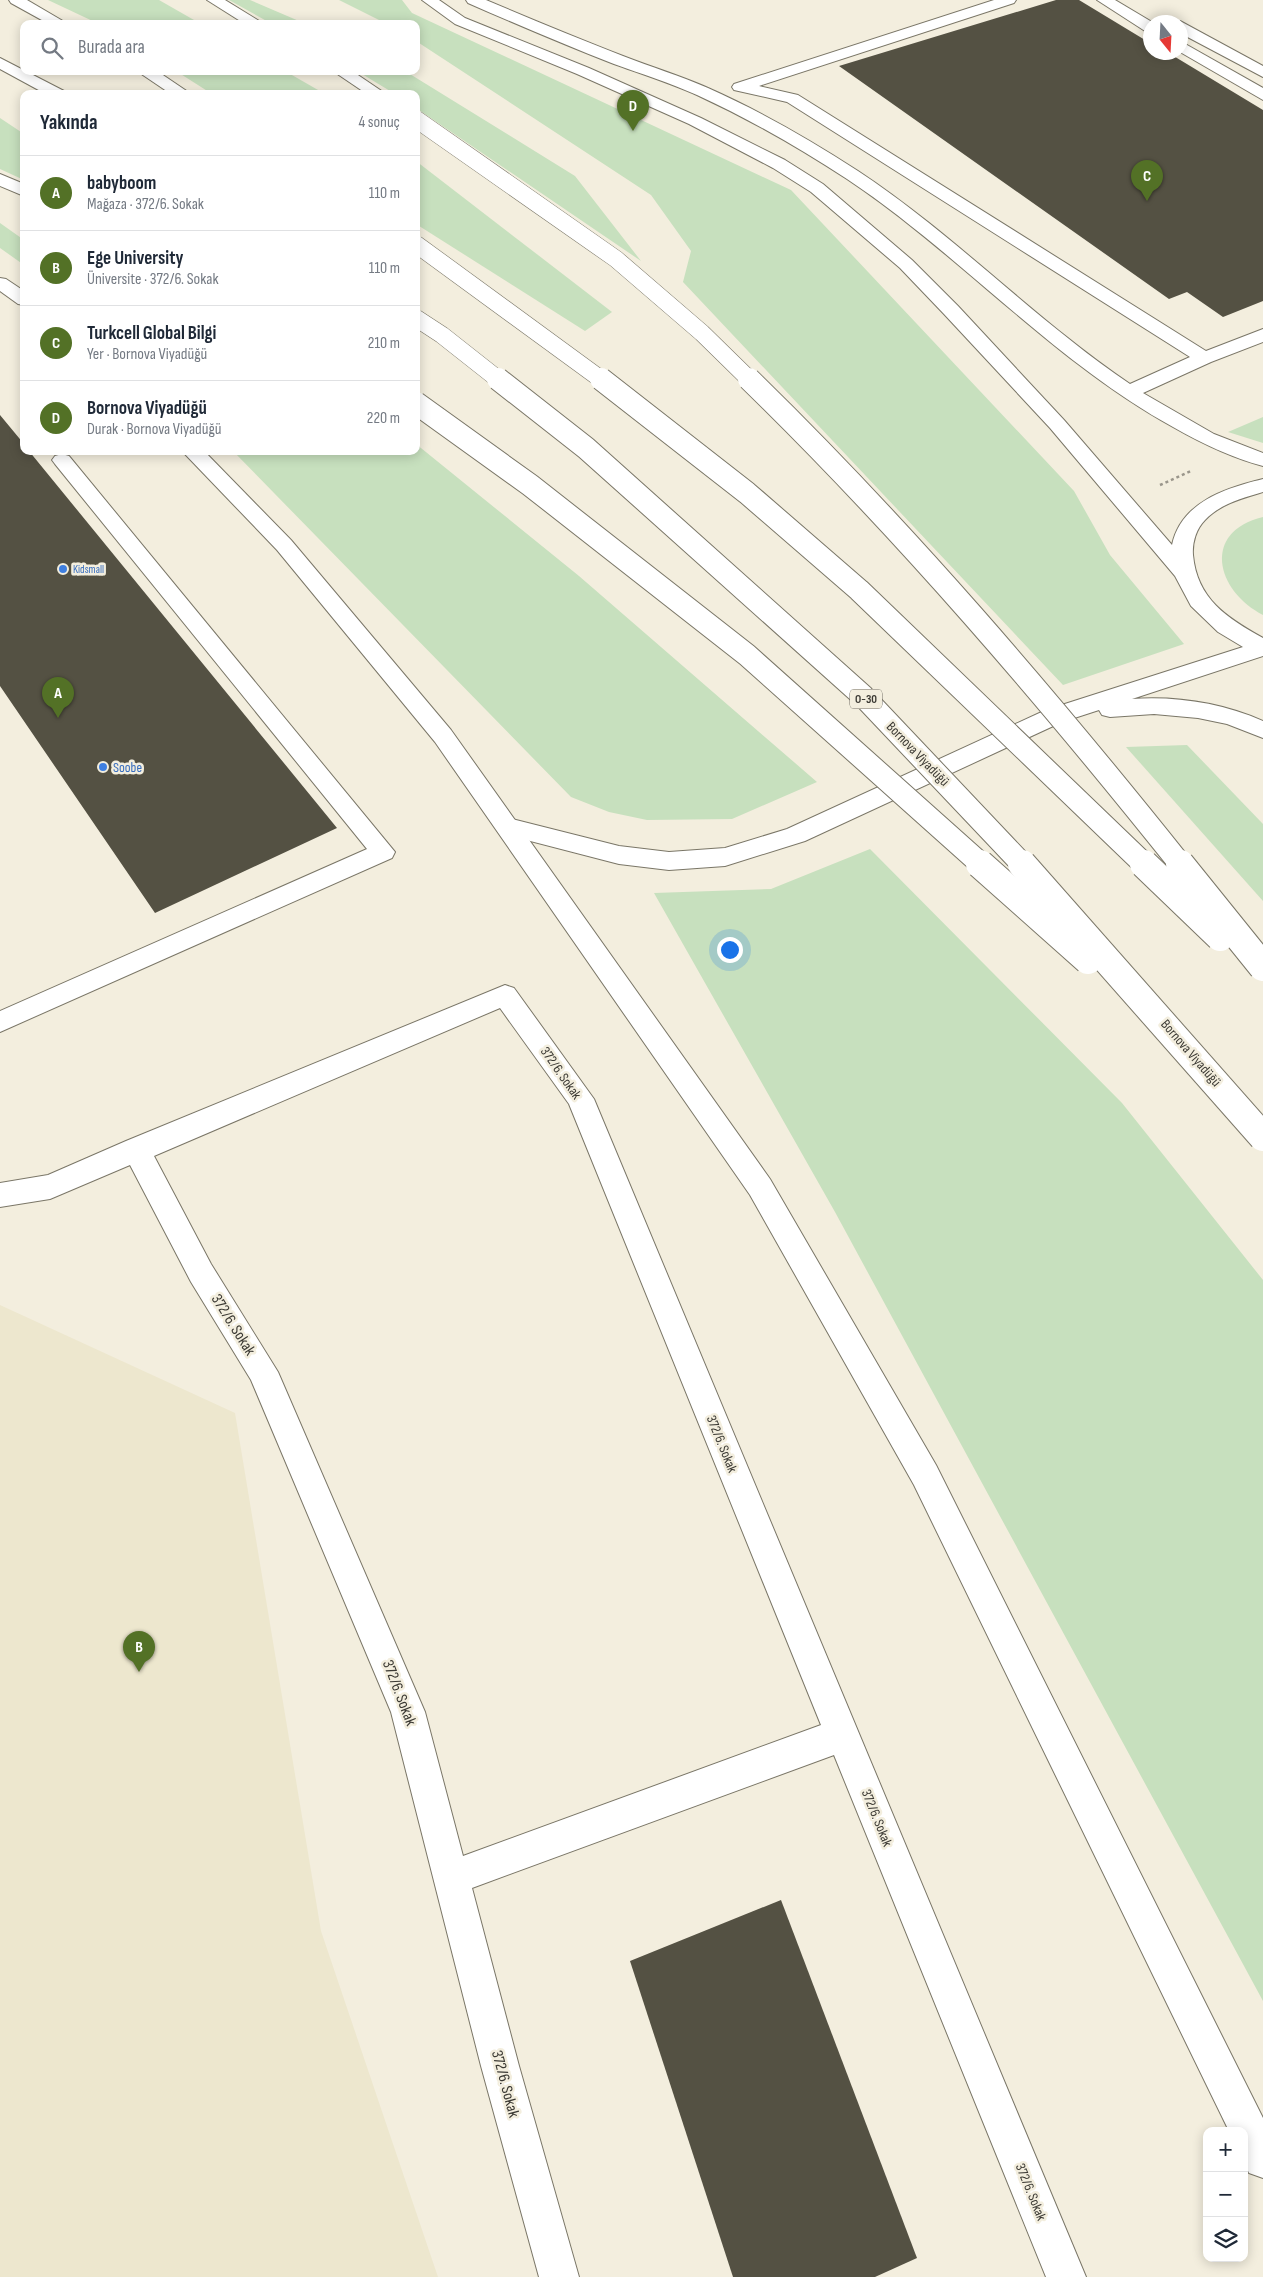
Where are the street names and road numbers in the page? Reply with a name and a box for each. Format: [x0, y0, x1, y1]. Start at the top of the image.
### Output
road number: O-30 [850, 690, 882, 709]
street label: Bornova Viyadüğü [883, 718, 953, 790]
street label: Bornova Viyadüğü [1157, 1016, 1225, 1090]
street label: 372/6. Sokak [537, 1043, 586, 1103]
street label: 372/6. Sokak [207, 1291, 259, 1359]
street label: 372/6. Sokak [703, 1413, 741, 1476]
street label: 372/6. Sokak [378, 1657, 420, 1729]
street label: 372/6. Sokak [858, 1787, 896, 1850]
street label: 372/6. Sokak [487, 2048, 523, 2120]
street label: 372/6. Sokak [1012, 2161, 1050, 2224]

